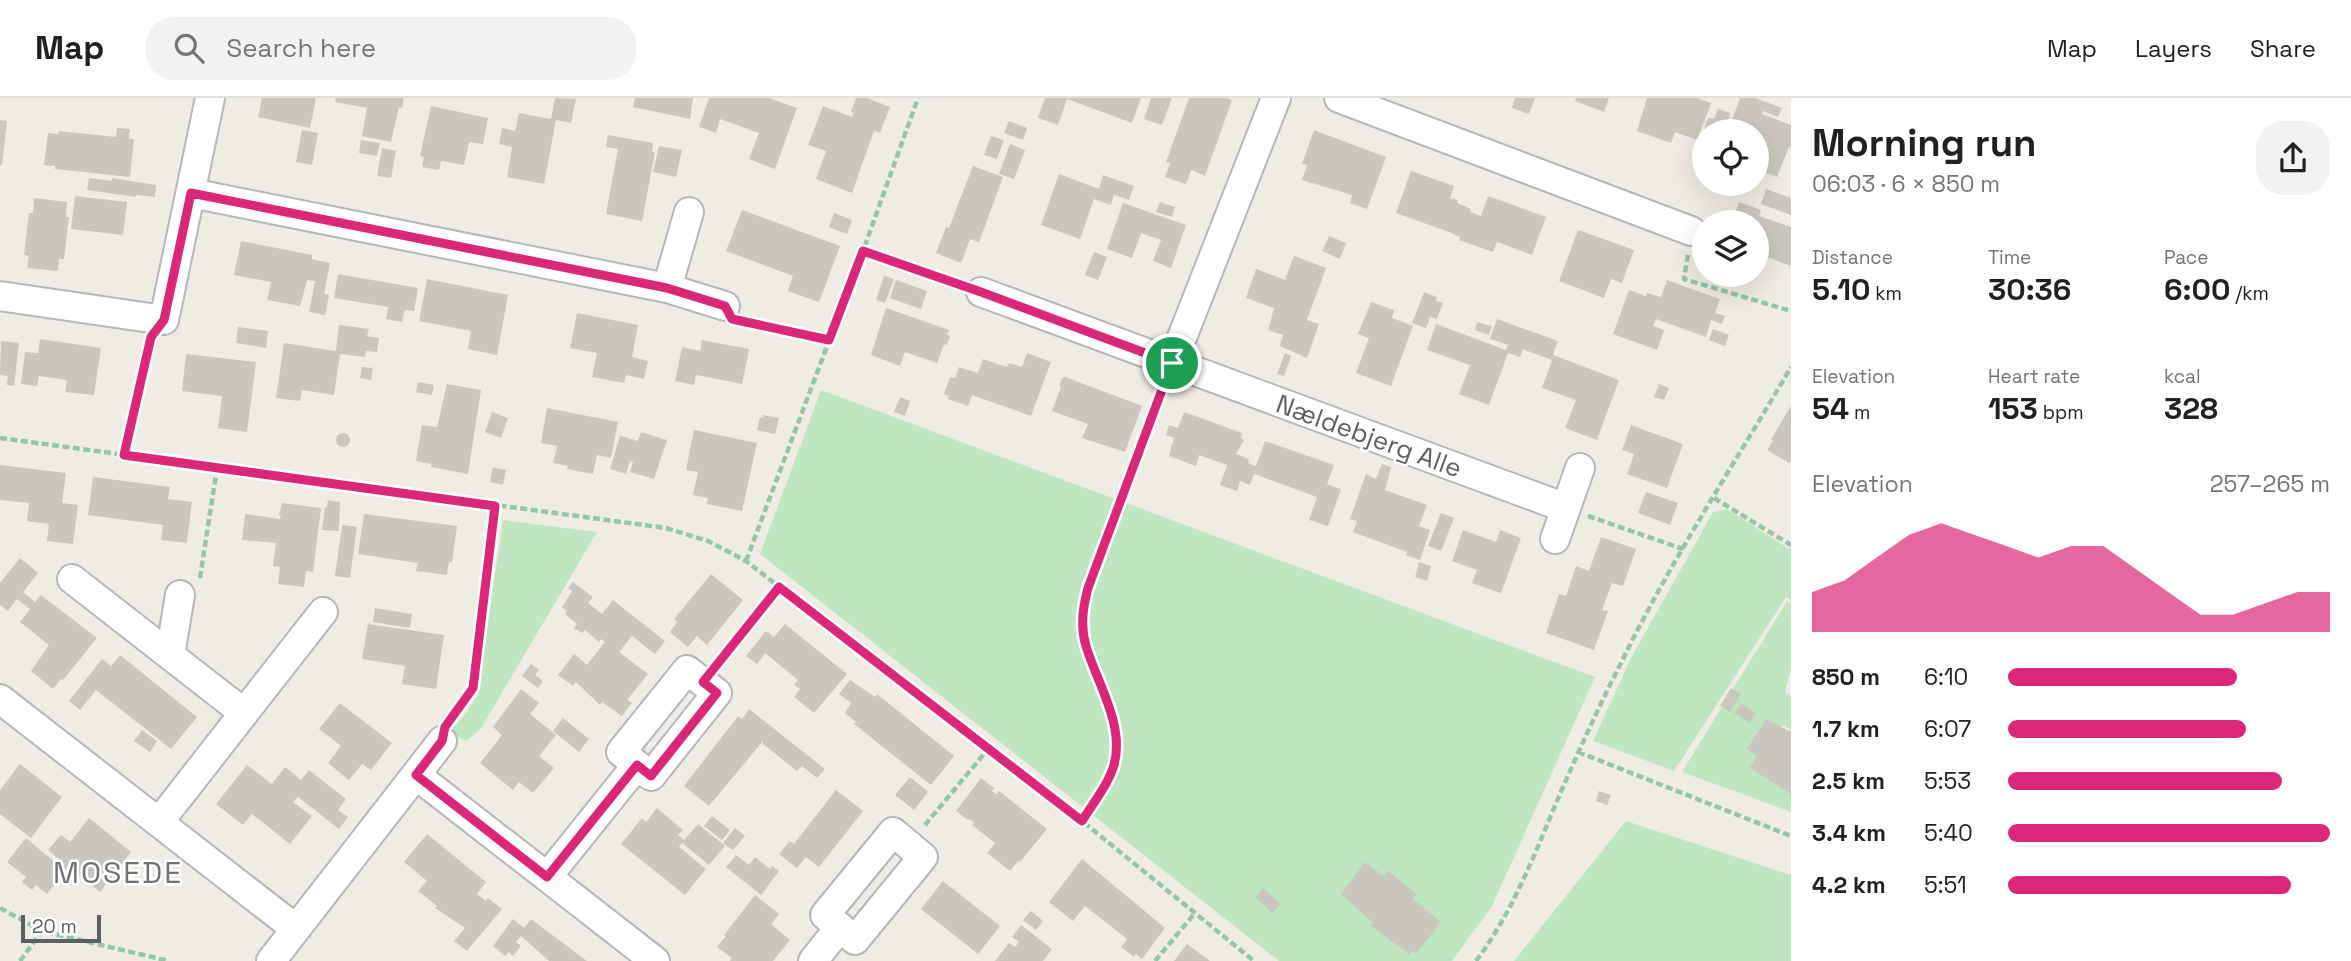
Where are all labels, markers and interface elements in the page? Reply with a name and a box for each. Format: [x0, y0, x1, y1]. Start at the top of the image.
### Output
search box [146, 17, 636, 80]
text: Map [35, 27, 104, 69]
icon: search [170, 29, 208, 67]
text: Search here [226, 31, 376, 65]
text: Map [2047, 33, 2097, 64]
text: Layers [2135, 33, 2212, 64]
text: Share [2250, 33, 2316, 64]
map controls [1692, 119, 1769, 287]
button: locate [1692, 119, 1769, 196]
text: Morning run [1812, 119, 2037, 167]
button: share [2256, 121, 2330, 195]
text: 06:03 · 6 × 850 m [1812, 169, 2000, 199]
button: layers [1692, 210, 1769, 287]
text: Distance [1812, 245, 1893, 270]
text: Time [1988, 245, 2031, 270]
text: Pace [2164, 245, 2208, 270]
text: 5.10 [1812, 270, 1870, 309]
text: 30:36 [1988, 270, 2071, 309]
text: 6:00 [2164, 270, 2230, 309]
text: km [1870, 281, 1902, 306]
text: /km [2230, 281, 2269, 306]
pin [1142, 333, 1202, 393]
icon: arrive [1153, 344, 1191, 382]
text: Elevation [1812, 364, 1895, 389]
text: Heart rate [1988, 364, 2080, 389]
text: kcal [2164, 364, 2201, 389]
street label: Nældebjerg Alle [1271, 387, 1467, 485]
text: 54 [1812, 389, 1849, 428]
text: 153 [1988, 389, 2038, 428]
text: 328 [2164, 389, 2218, 428]
text: m [1849, 400, 1870, 425]
text: bpm [2038, 400, 2084, 425]
text: Elevation [1812, 469, 1913, 499]
text: 257–265 m [2210, 469, 2330, 499]
text: 850 m [1812, 662, 1880, 692]
text: 6:10 [1924, 662, 1968, 692]
text: 1.7 km [1812, 714, 1880, 744]
text: 6:07 [1924, 714, 1971, 744]
text: 2.5 km [1812, 766, 1885, 796]
text: 5:53 [1924, 766, 1971, 796]
text: 3.4 km [1812, 818, 1886, 848]
text: 5:40 [1924, 818, 1973, 848]
district label: MOSEDE [53, 853, 183, 892]
text: 4.2 km [1812, 870, 1886, 900]
text: 5:51 [1924, 870, 1967, 900]
scale bar [21, 912, 102, 944]
text: 20 m [32, 914, 77, 939]

